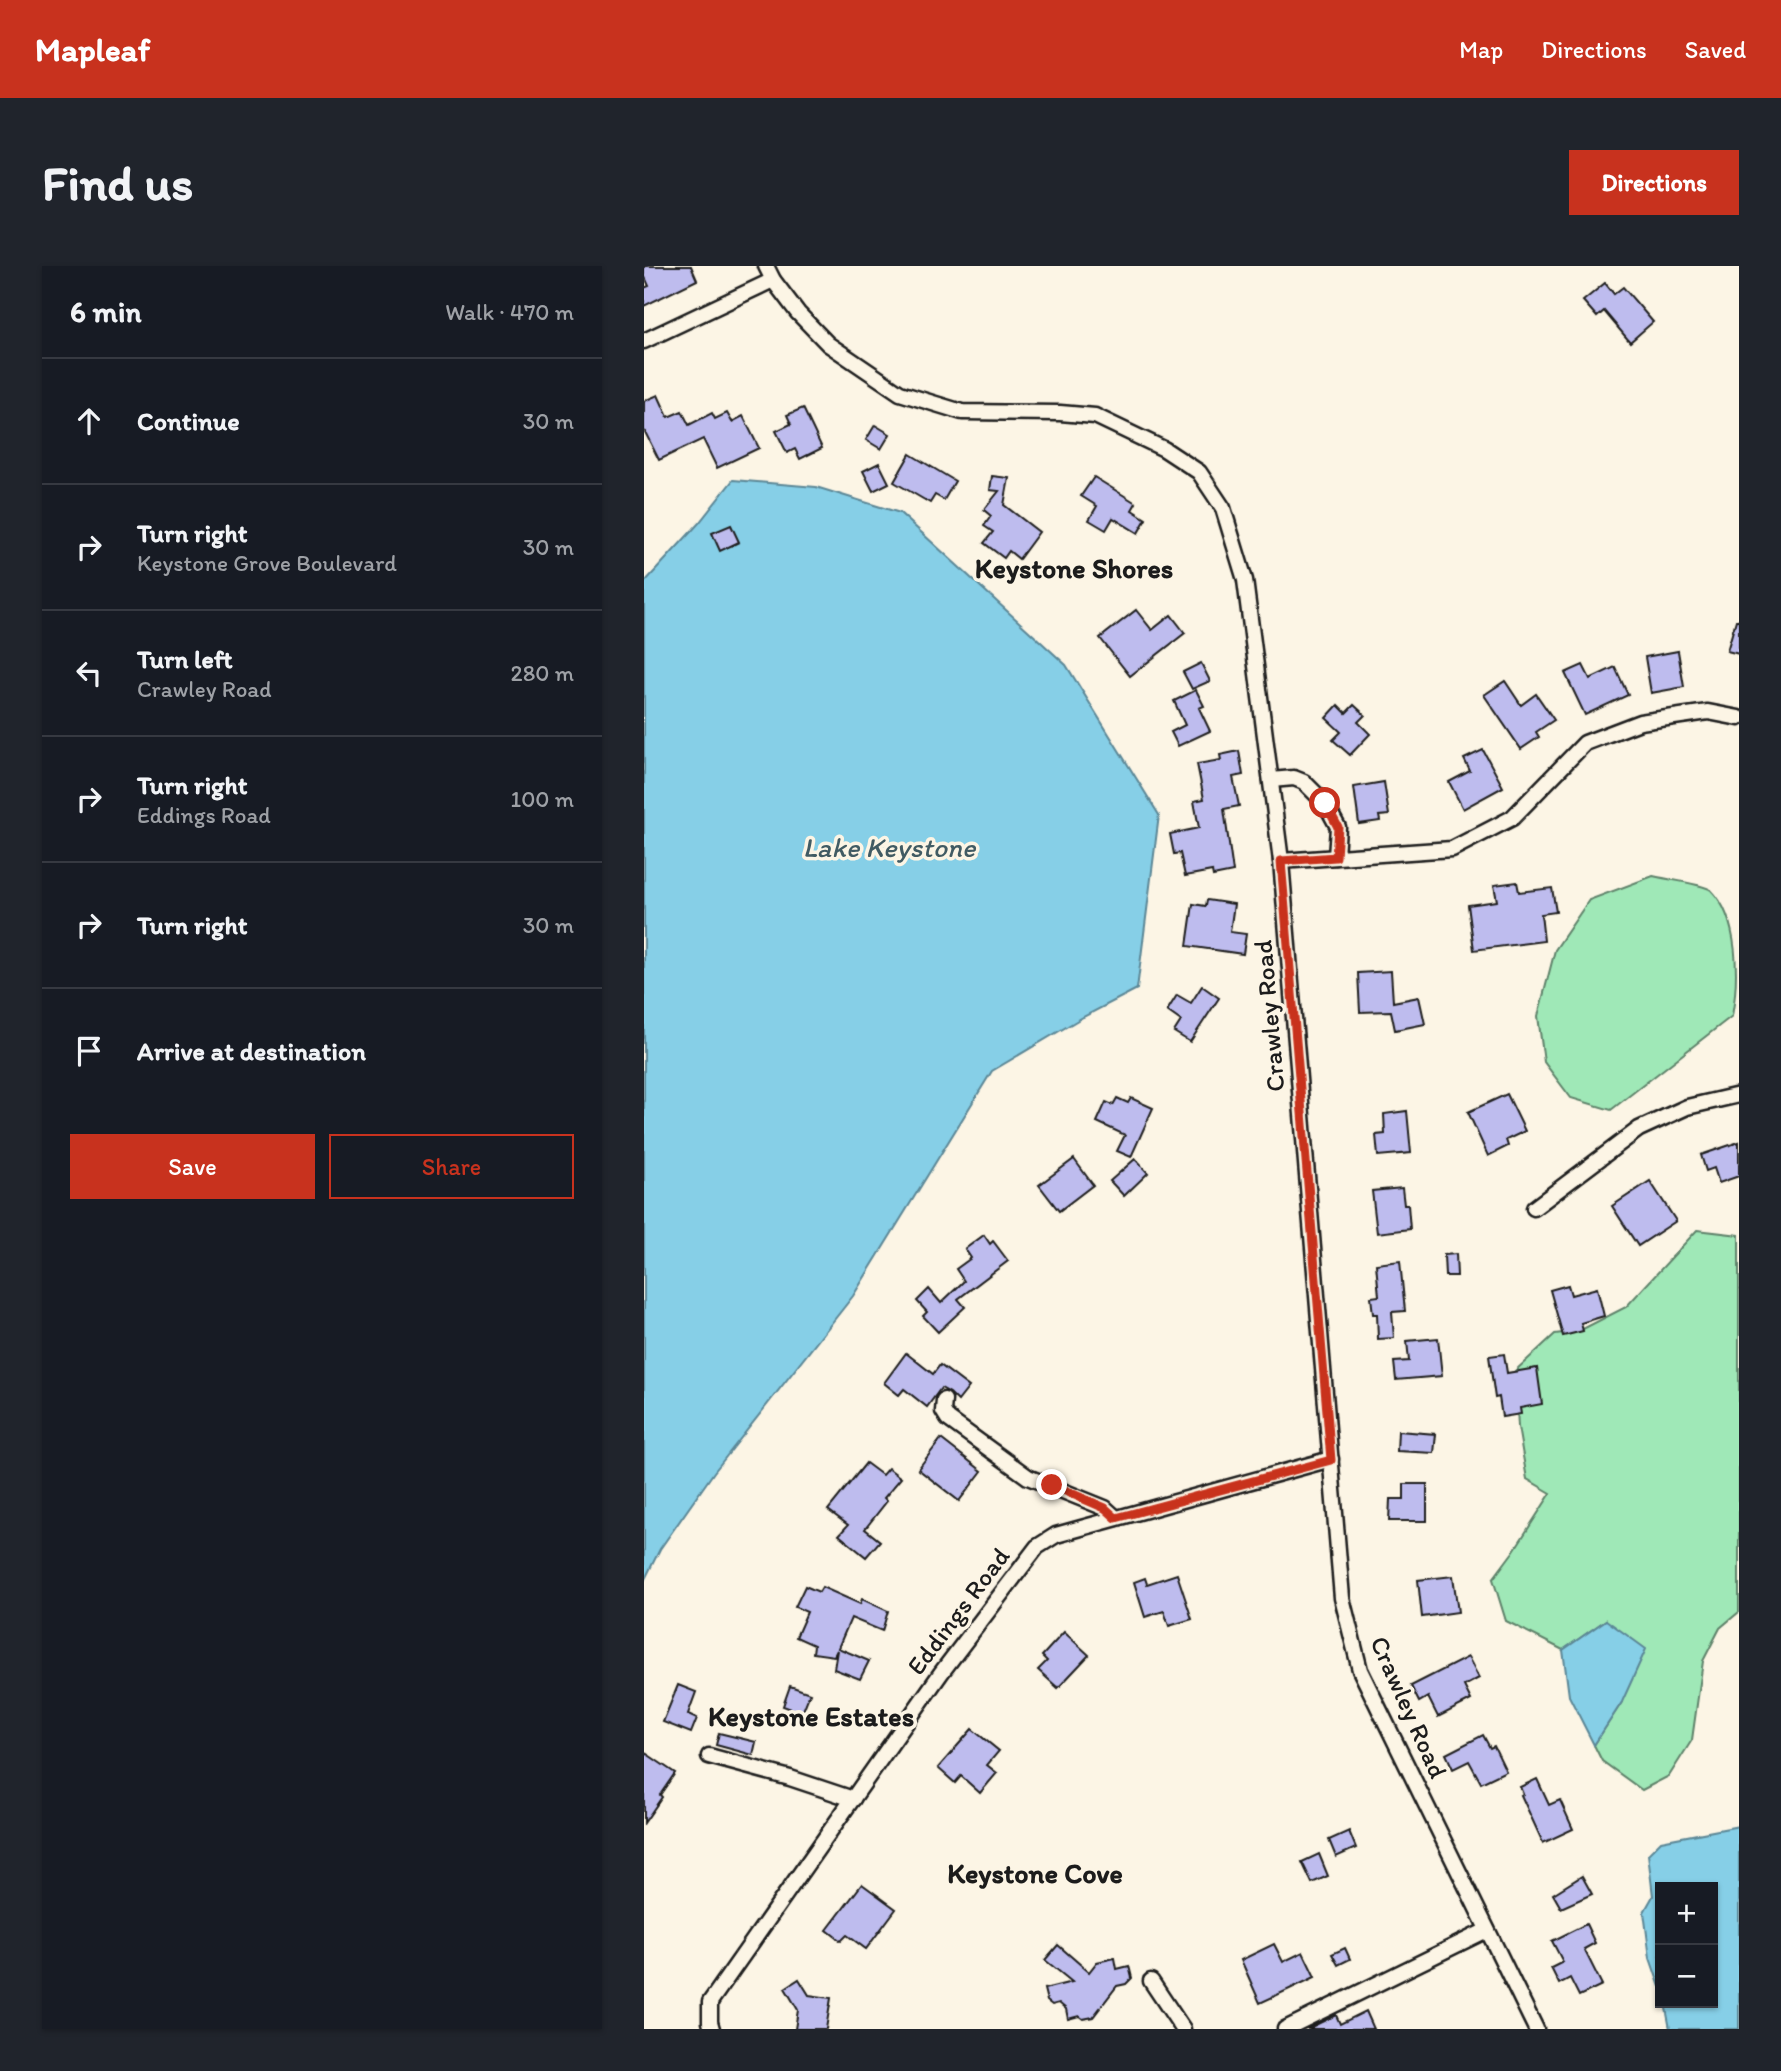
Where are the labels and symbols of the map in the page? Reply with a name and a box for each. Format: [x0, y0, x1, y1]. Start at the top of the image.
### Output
district label: Keystone Shores [975, 551, 1173, 585]
route start [1309, 787, 1340, 818]
water label: Lake Keystone [803, 830, 977, 864]
street label: Crawley Road [1246, 939, 1292, 1093]
route end [1036, 1469, 1067, 1500]
street label: Eddings Road [900, 1541, 1016, 1681]
street label: Crawley Road [1363, 1631, 1455, 1783]
district label: Keystone Estates [708, 1699, 914, 1733]
district label: Keystone Cove [947, 1856, 1123, 1890]

